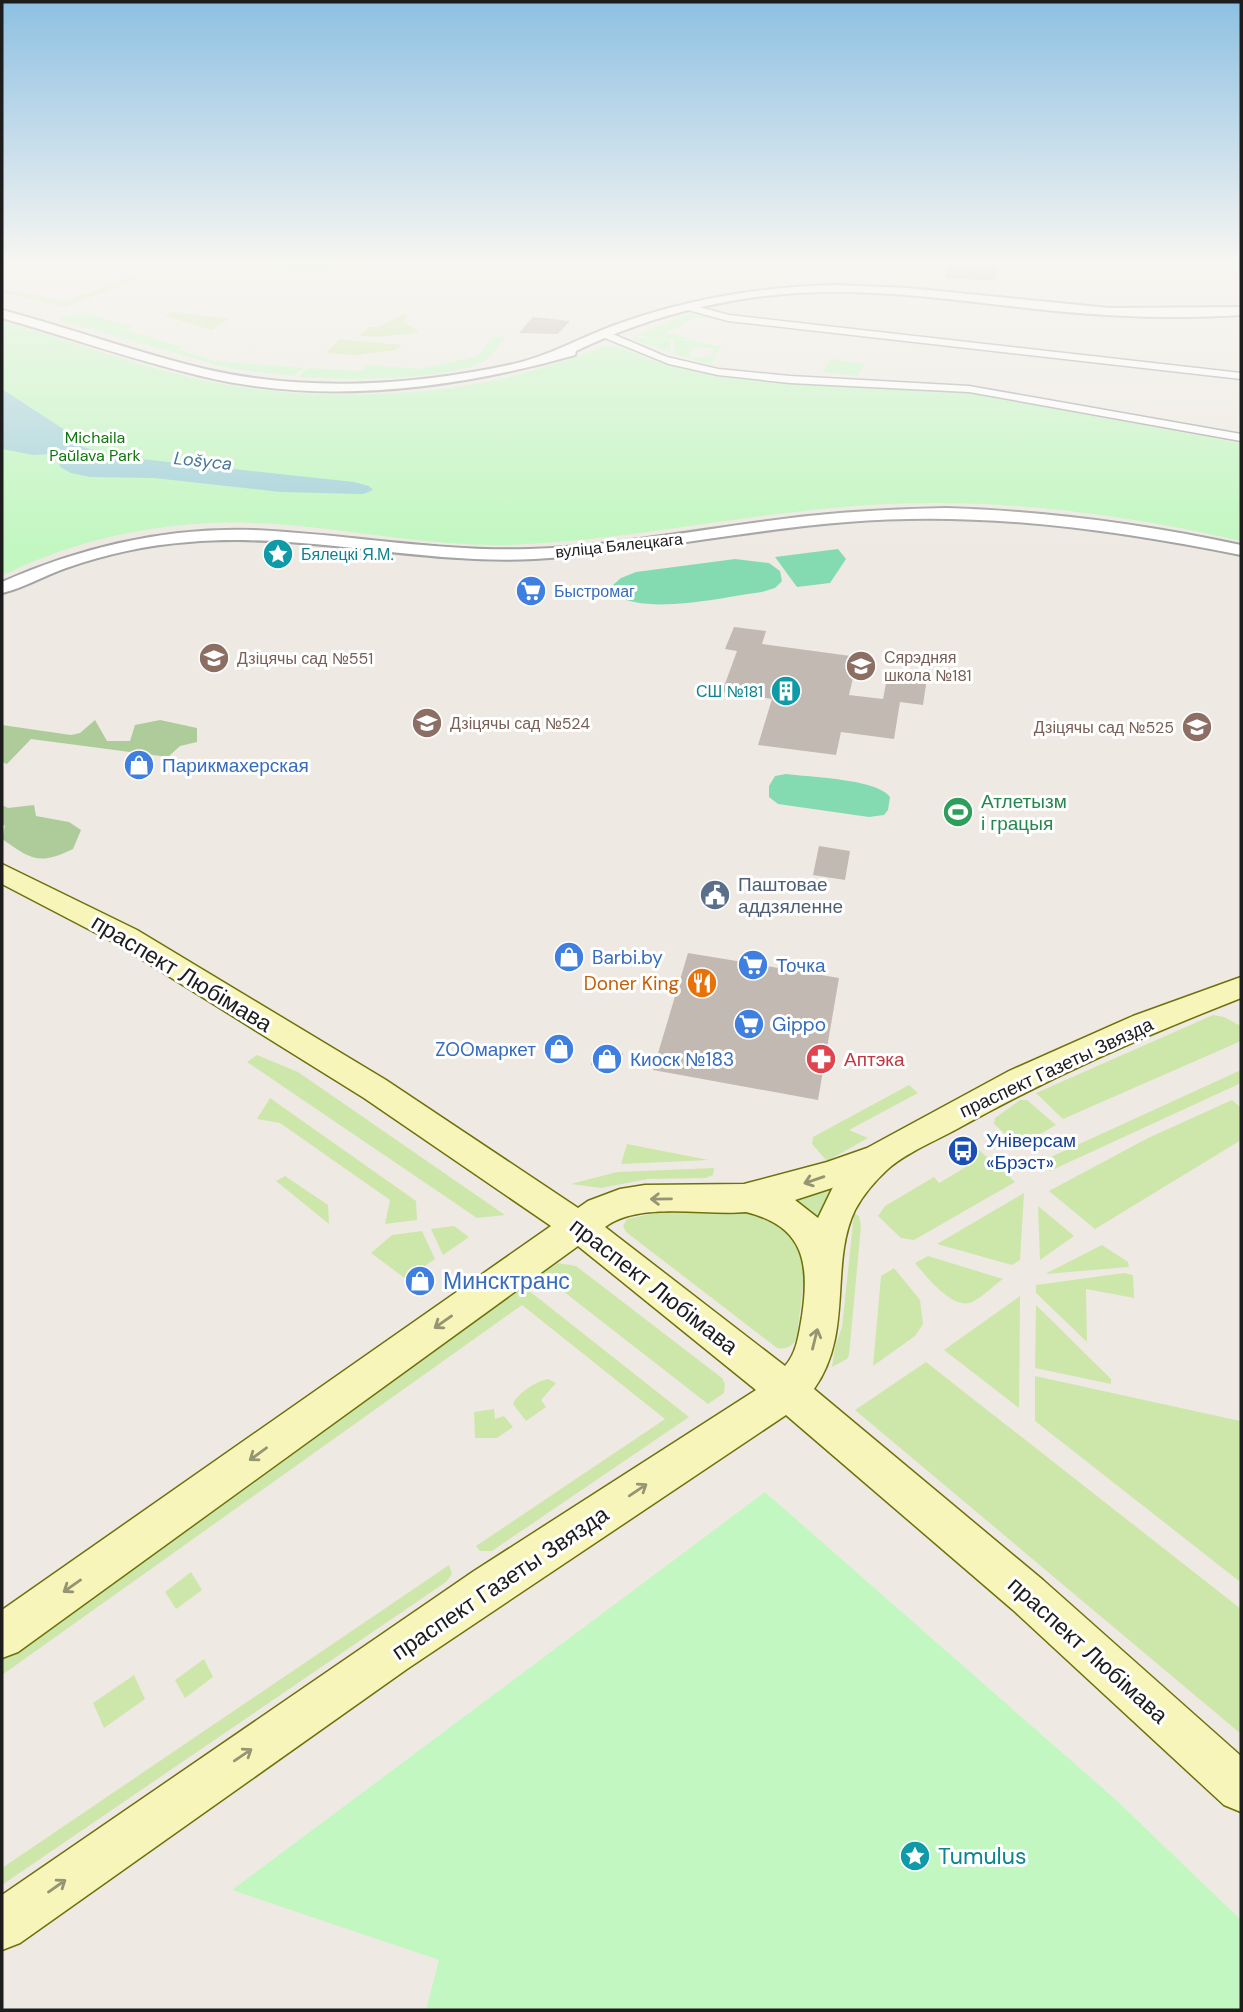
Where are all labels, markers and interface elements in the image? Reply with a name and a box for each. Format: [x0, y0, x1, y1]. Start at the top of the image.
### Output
park label: Michaila Paŭlava Park [49, 427, 141, 466]
water label: Lošyca [173, 446, 233, 476]
street label: вуліца Бялецкага [554, 528, 684, 563]
place icon: Бялецкі Я.М. [261, 537, 295, 571]
place label: Бялецкі Я.М. [301, 544, 394, 565]
supermarket icon: Быстромаг [514, 574, 548, 608]
place label: Быстромаг [554, 581, 635, 602]
school or university icon: Дзіцячы сад №551 [197, 641, 231, 675]
place label: Сярэдняя школа №181 [884, 647, 972, 686]
place label: Дзіцячы сад №551 [237, 648, 373, 669]
school or university icon: Сярэдняя школа №181 [844, 649, 878, 683]
building icon: СШ №181 [769, 674, 803, 708]
place label: СШ №181 [696, 681, 763, 702]
school or university icon: Дзіцячы сад №524 [410, 706, 444, 740]
school or university icon: Дзіцячы сад №525 [1180, 710, 1214, 744]
place label: Дзіцячы сад №524 [450, 713, 590, 734]
place label: Дзіцячы сад №525 [1034, 717, 1174, 738]
shop icon: Парикмахерская [122, 748, 156, 782]
place label: Парикмахерская [162, 753, 309, 778]
place label: Атлетызм і грацыя [981, 789, 1067, 836]
sports icon: Атлетызм і грацыя [941, 795, 975, 829]
place label: Паштовае аддзяленне [738, 872, 843, 919]
public building icon: Паштовае аддзяленне [698, 878, 732, 912]
street label: праспект Любімава [86, 907, 278, 1039]
shop icon: Barbi.by [552, 940, 586, 974]
place label: Barbi.by [592, 945, 663, 970]
supermarket icon: Точка [736, 948, 770, 982]
place label: Точка [776, 953, 826, 978]
restaurant icon: Doner King [685, 966, 719, 1000]
place label: Doner King [584, 971, 679, 996]
supermarket icon: Gippo [732, 1007, 766, 1041]
street label: праспект Газеты Звязда [955, 1011, 1158, 1123]
place label: Gippo [772, 1012, 826, 1037]
shop icon: ZOOмаркет [542, 1032, 576, 1066]
place label: ZOOмаркет [435, 1037, 536, 1062]
shop icon: Киоск №183 [590, 1042, 624, 1076]
pharmacy icon: Аптэка [804, 1042, 838, 1076]
place label: Киоск №183 [630, 1047, 734, 1072]
place label: Аптэка [844, 1047, 905, 1072]
place label: Універсам «Брэст» [986, 1128, 1076, 1175]
bus stop icon: Універсам «Брэст» [946, 1134, 980, 1168]
one-way arrow [804, 1175, 826, 1187]
one-way arrow [650, 1192, 673, 1205]
street label: праспект Любімава [564, 1211, 744, 1361]
shop icon: Минсктранс [403, 1264, 437, 1298]
place label: Минсктранс [443, 1266, 570, 1296]
one-way arrow [434, 1315, 453, 1329]
one-way arrow [809, 1328, 822, 1351]
one-way arrow [249, 1447, 268, 1461]
one-way arrow [628, 1482, 647, 1497]
street label: праспект Газеты Звязда [386, 1499, 614, 1667]
street label: праспект Любімава [1002, 1570, 1175, 1730]
one-way arrow [63, 1579, 82, 1593]
one-way arrow [233, 1748, 253, 1762]
place icon: Tumulus [898, 1839, 932, 1873]
place label: Tumulus [938, 1841, 1026, 1871]
one-way arrow [47, 1879, 66, 1893]

